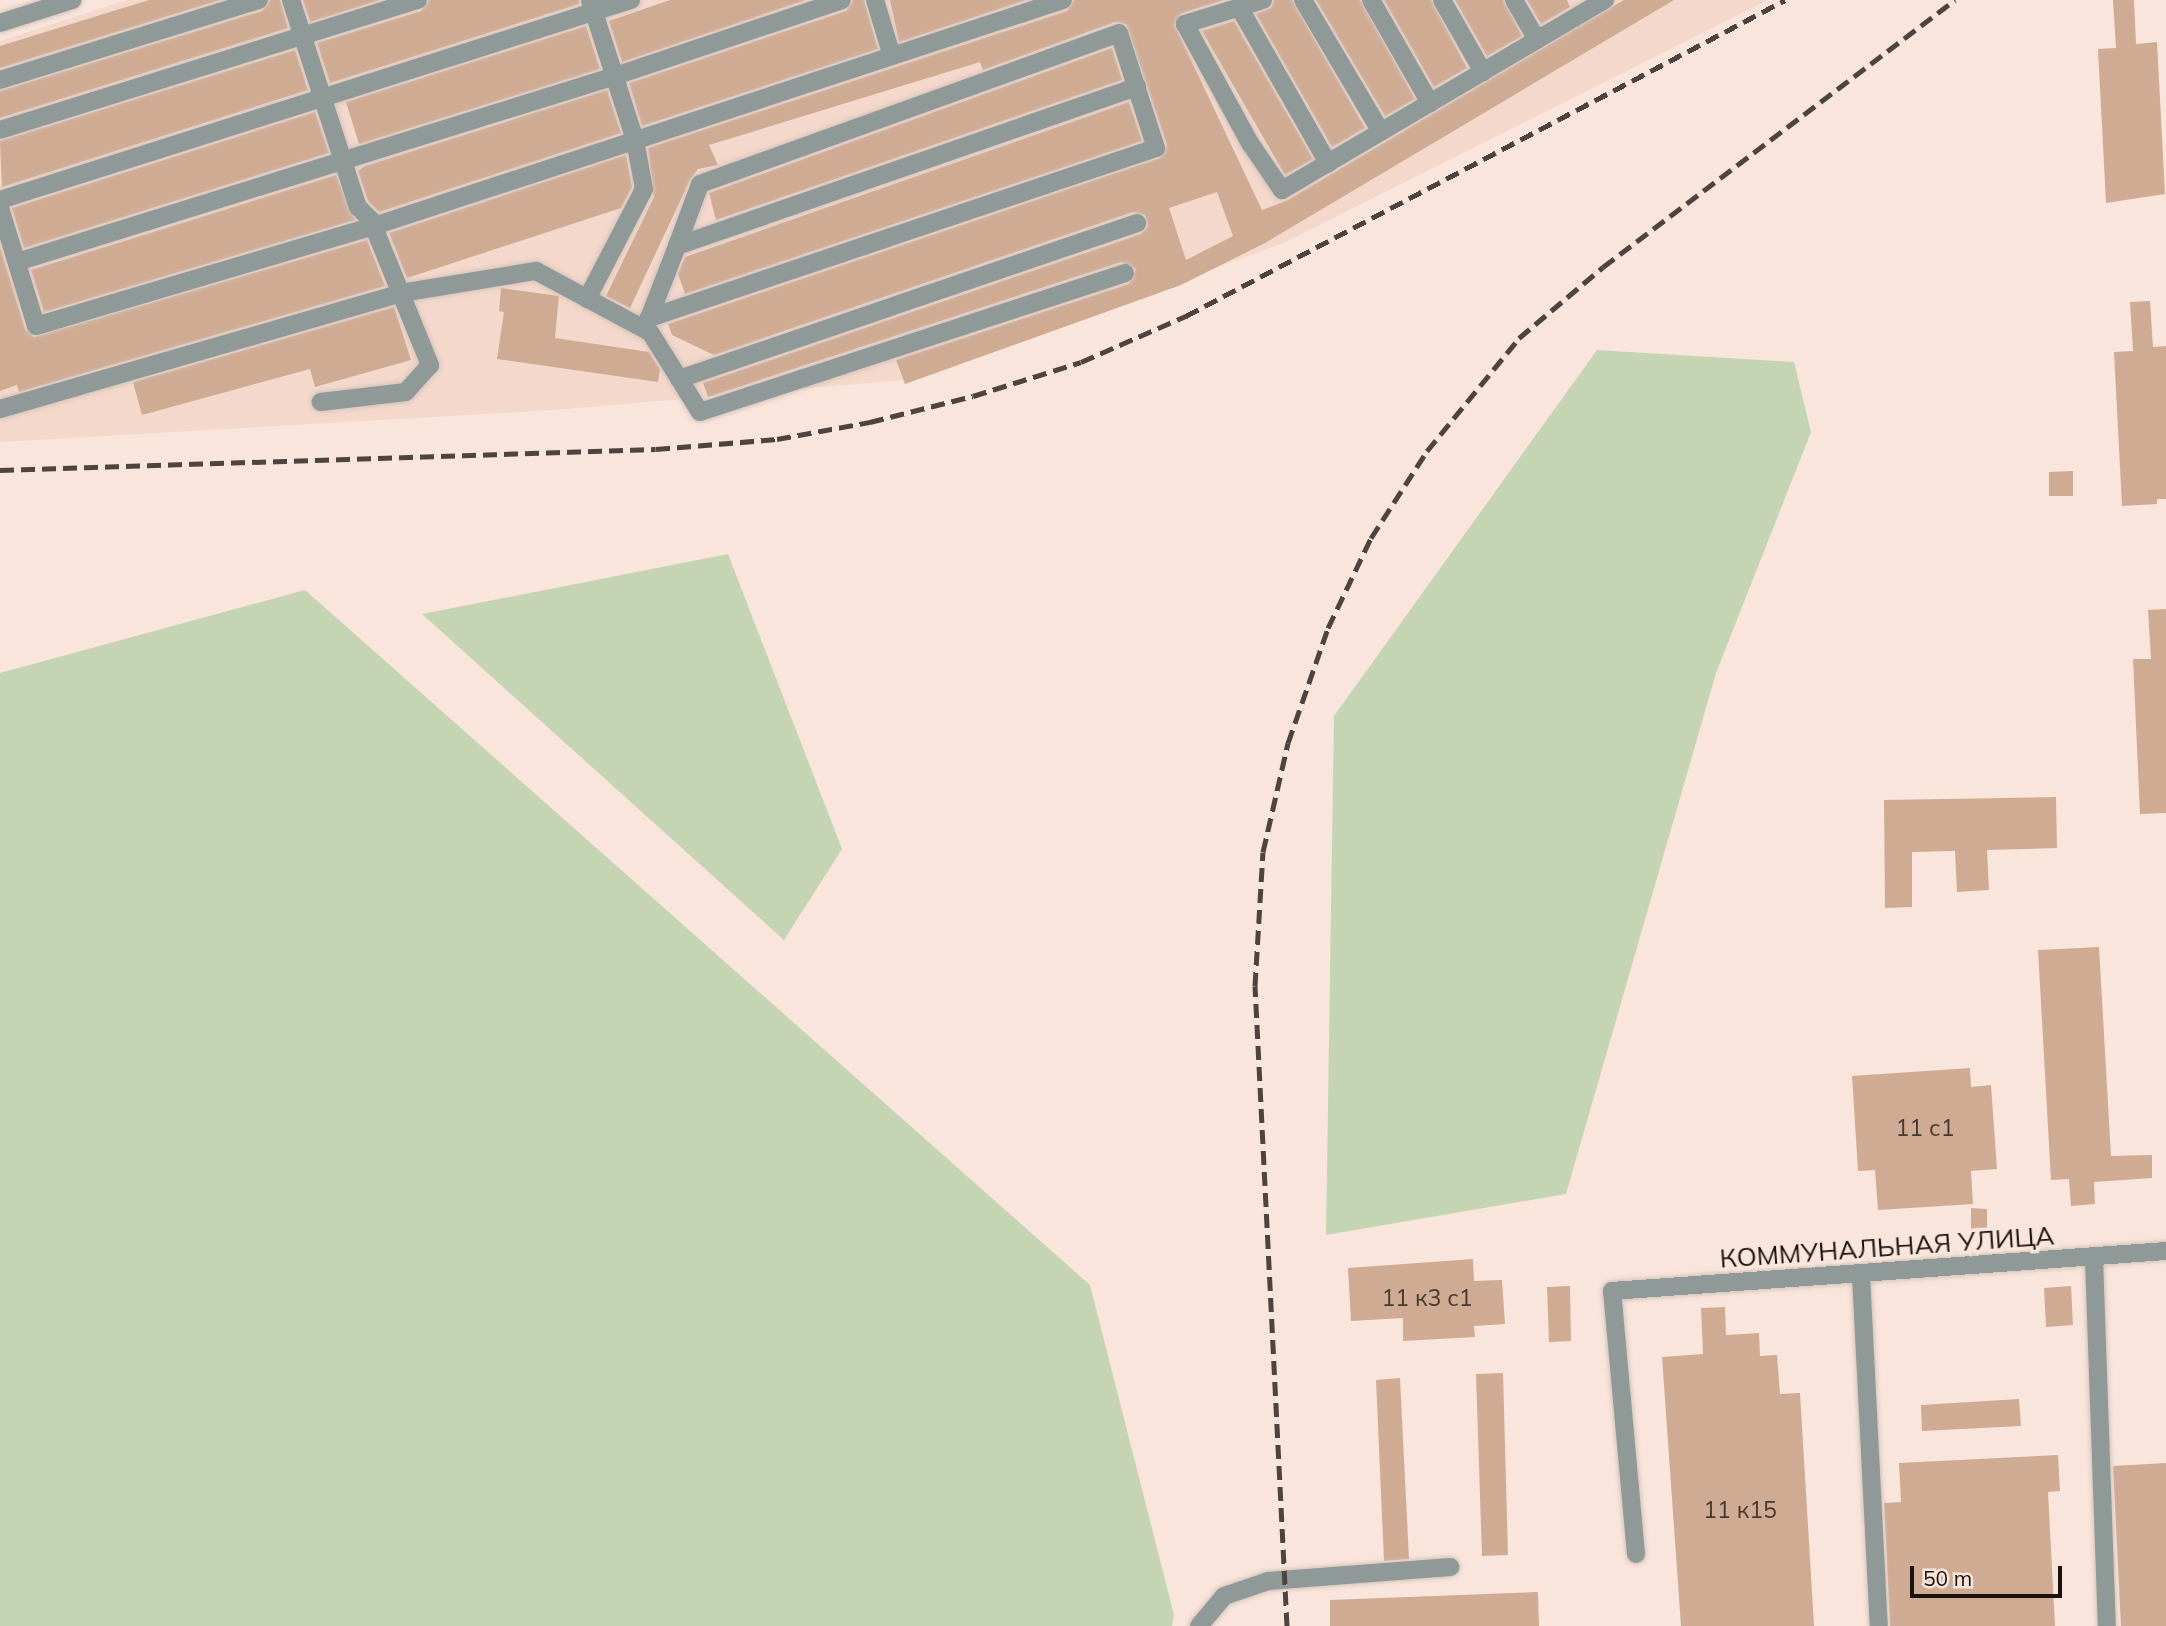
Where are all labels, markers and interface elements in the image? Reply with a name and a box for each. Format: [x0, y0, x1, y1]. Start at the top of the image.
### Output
house number: 11 с1 [1895, 1114, 1955, 1142]
street label: КОММУНАЛЬНАЯ УЛИЦА [1719, 1220, 2055, 1274]
house number: 11 к3 с1 [1381, 1284, 1473, 1312]
house number: 11 к15 [1703, 1496, 1777, 1524]
scale bar [1914, 1552, 2066, 1596]
text: 50 m [1923, 1565, 1972, 1591]

